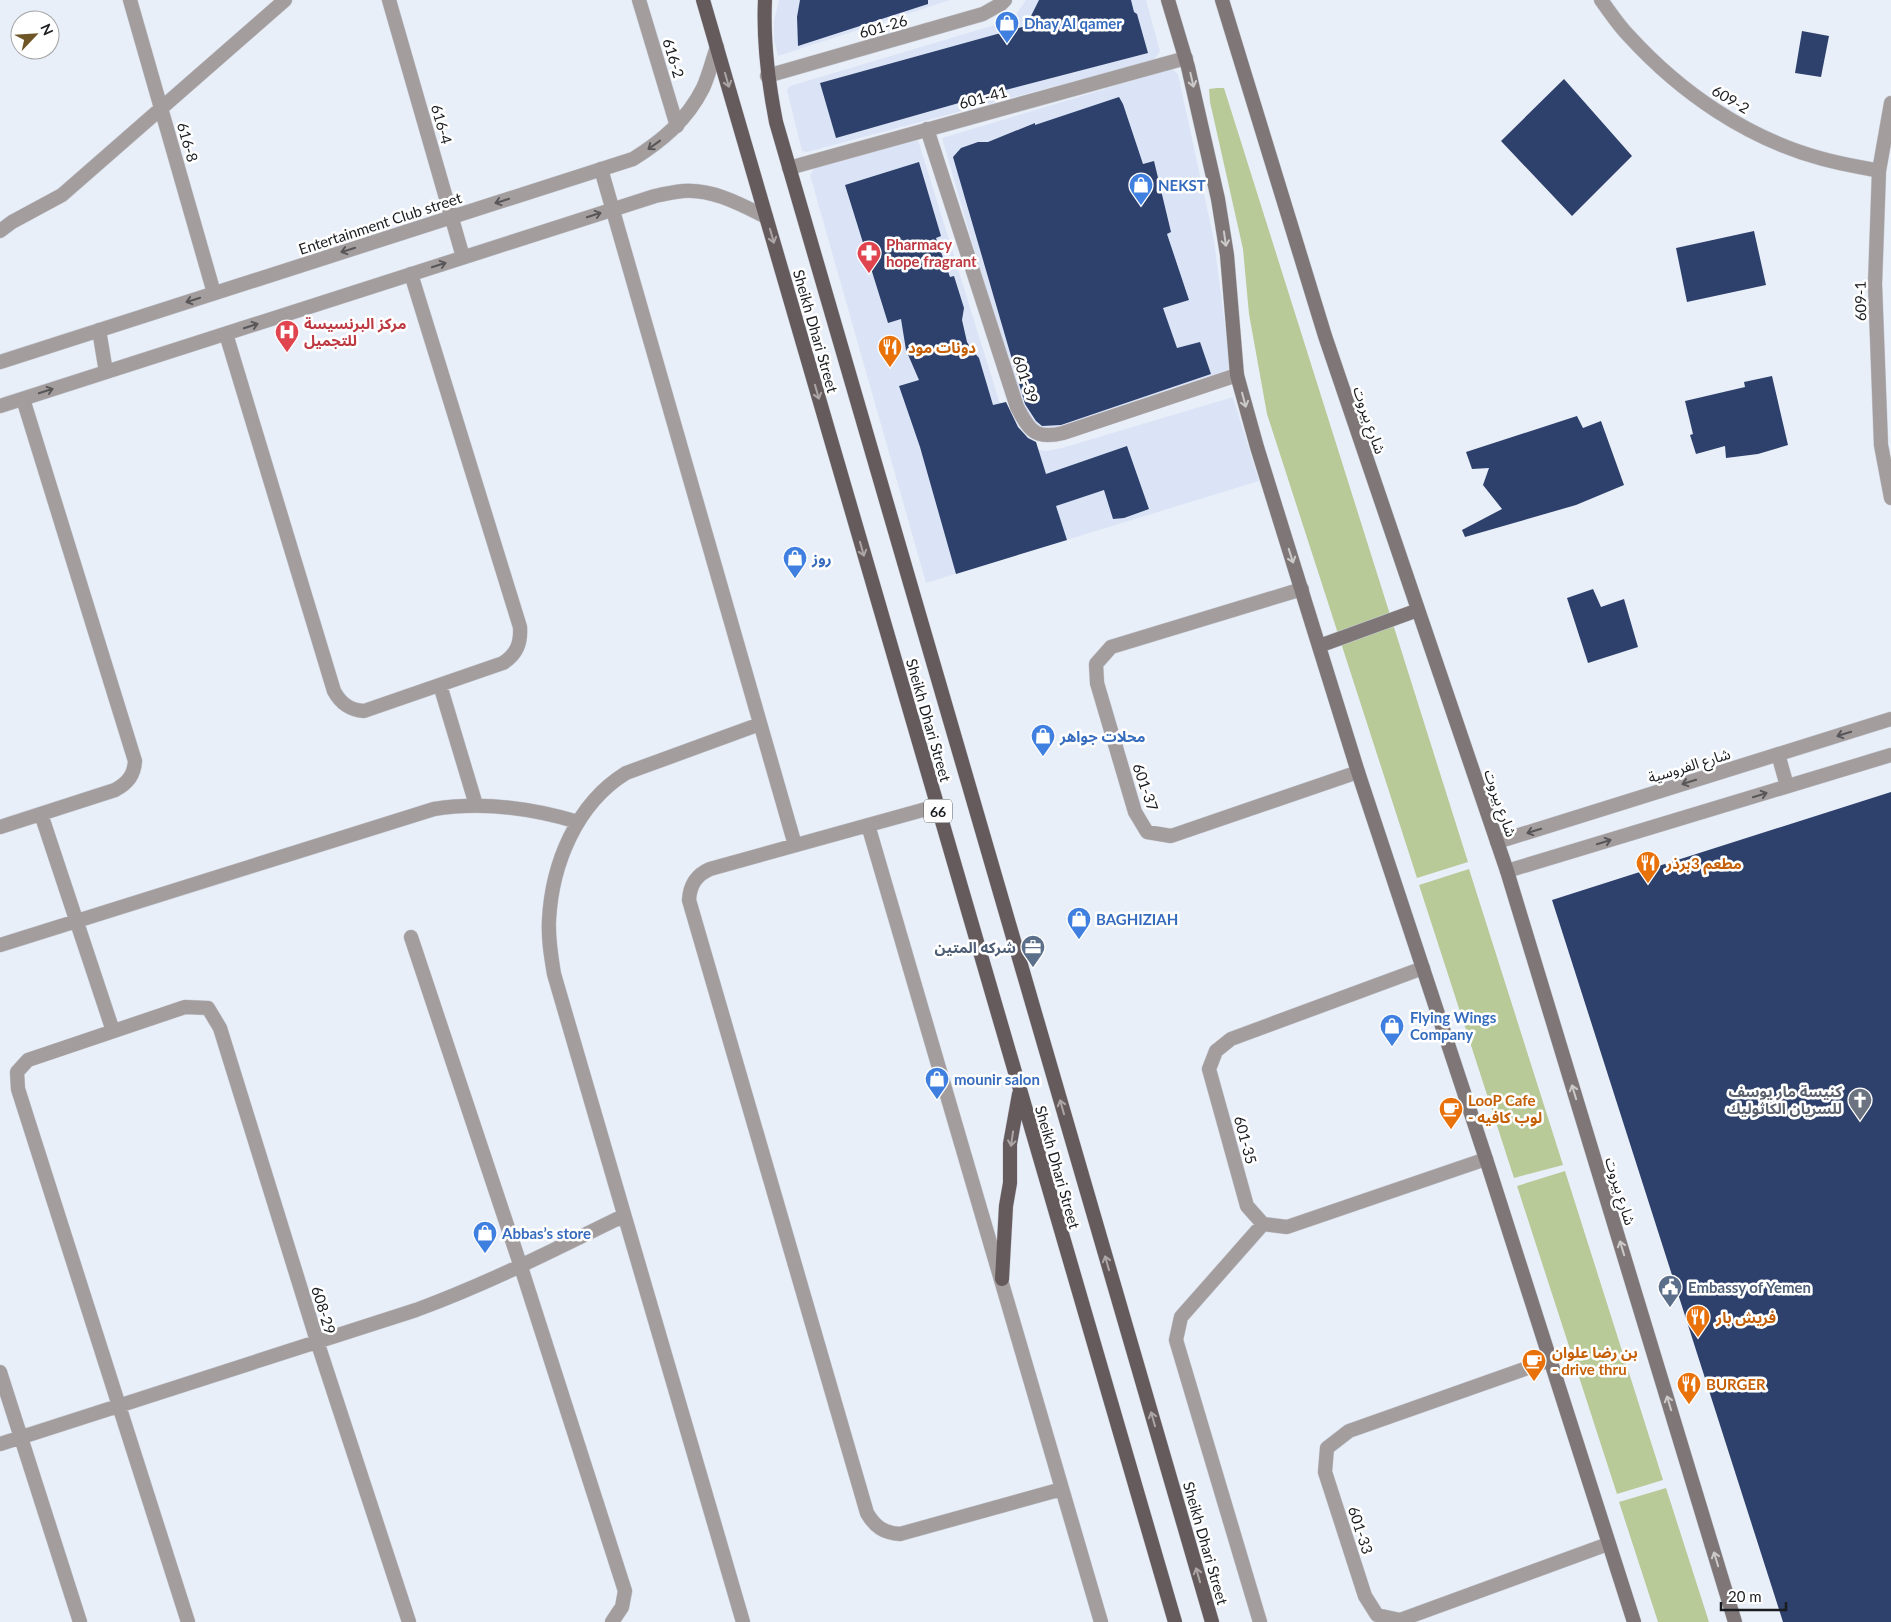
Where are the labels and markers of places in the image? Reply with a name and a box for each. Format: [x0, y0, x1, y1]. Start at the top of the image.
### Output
shop icon: Dhay Al qamer [994, 10, 1020, 44]
place label: Dhay Al qamer [1024, 14, 1122, 32]
shop icon: NEKST [1128, 172, 1154, 206]
place label: NEKST [1158, 176, 1206, 194]
place label: Pharmacy hope fragrant [886, 235, 977, 270]
pharmacy icon: Pharmacy hope fragrant [856, 240, 882, 274]
place label: مركز البرنسيسة للتجميل [304, 314, 407, 350]
hospital icon: مركز البرنسيسة للتجميل [274, 319, 300, 353]
restaurant icon: دونات مود [877, 334, 903, 368]
place label: دونات مود [908, 338, 976, 357]
shop icon: روز [782, 545, 808, 579]
place label: روز [811, 549, 832, 568]
shop icon: محلات جواهر [1030, 723, 1056, 757]
place label: محلات جواهر [1059, 727, 1146, 746]
restaurant icon: مطعم 3برذر [1635, 850, 1661, 884]
place label: مطعم 3برذر [1665, 854, 1742, 875]
shop icon: BAGHIZIAH [1066, 906, 1092, 940]
place label: BAGHIZIAH [1096, 910, 1178, 928]
office icon: شركه المتين [1020, 934, 1046, 968]
place label: شركه المتين [935, 938, 1016, 957]
place label: Flying Wings Company [1410, 1008, 1497, 1043]
shop icon: Flying Wings Company [1379, 1013, 1405, 1047]
shop icon: mounir salon [924, 1066, 950, 1100]
place label: mounir salon [954, 1070, 1040, 1088]
place label: كنيسة مار يوسف للسريان الكاثوليك [1726, 1082, 1842, 1118]
church icon: كنيسة مار يوسف للسريان الكاثوليك [1847, 1087, 1873, 1121]
place label: LooP Cafe - لوب كافيه [1468, 1091, 1542, 1127]
cafe icon: LooP Cafe - لوب كافيه [1438, 1096, 1464, 1130]
shop icon: Abbas’s store [472, 1220, 498, 1254]
place label: Abbas’s store [501, 1224, 591, 1242]
public building icon: Embassy of Yemen [1657, 1274, 1683, 1308]
place label: Embassy of Yemen [1688, 1278, 1811, 1296]
restaurant icon: فريش بار [1685, 1304, 1711, 1338]
place label: فريش بار [1715, 1308, 1776, 1327]
place label: بن رضا علوان - drive thru [1552, 1343, 1638, 1378]
cafe icon: بن رضا علوان - drive thru [1521, 1348, 1547, 1382]
restaurant icon: BURGER [1676, 1371, 1702, 1405]
place label: BURGER [1706, 1375, 1766, 1393]

